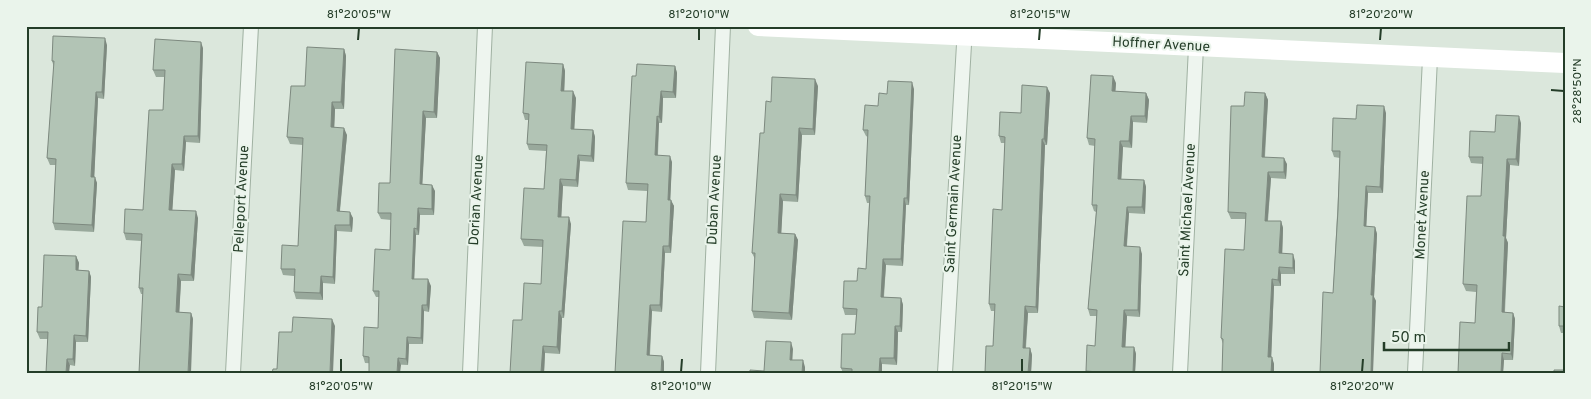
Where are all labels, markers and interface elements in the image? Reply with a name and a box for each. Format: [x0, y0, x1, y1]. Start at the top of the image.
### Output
text: 81°20'05"W [327, 7, 391, 23]
text: 81°20'10"W [668, 7, 730, 23]
text: 81°20'15"W [1009, 7, 1071, 23]
text: 81°20'20"W [1349, 7, 1413, 23]
street label: Hoffner Avenue [1112, 34, 1210, 56]
text: 28°28'50"N [1570, 58, 1586, 124]
street label: Saint Germain Avenue [942, 134, 966, 274]
street label: Saint Michael Avenue [1176, 143, 1200, 277]
street label: Pelleport Avenue [231, 145, 253, 253]
street label: Dorian Avenue [466, 154, 488, 246]
street label: Duban Avenue [704, 154, 726, 246]
street label: Monet Avenue [1412, 170, 1434, 260]
scale bar [1384, 319, 1508, 351]
text: 50 m [1391, 329, 1426, 348]
text: 81°20'05"W [309, 379, 373, 395]
text: 81°20'10"W [650, 379, 712, 395]
text: 81°20'15"W [991, 379, 1053, 395]
text: 81°20'20"W [1330, 379, 1394, 395]

